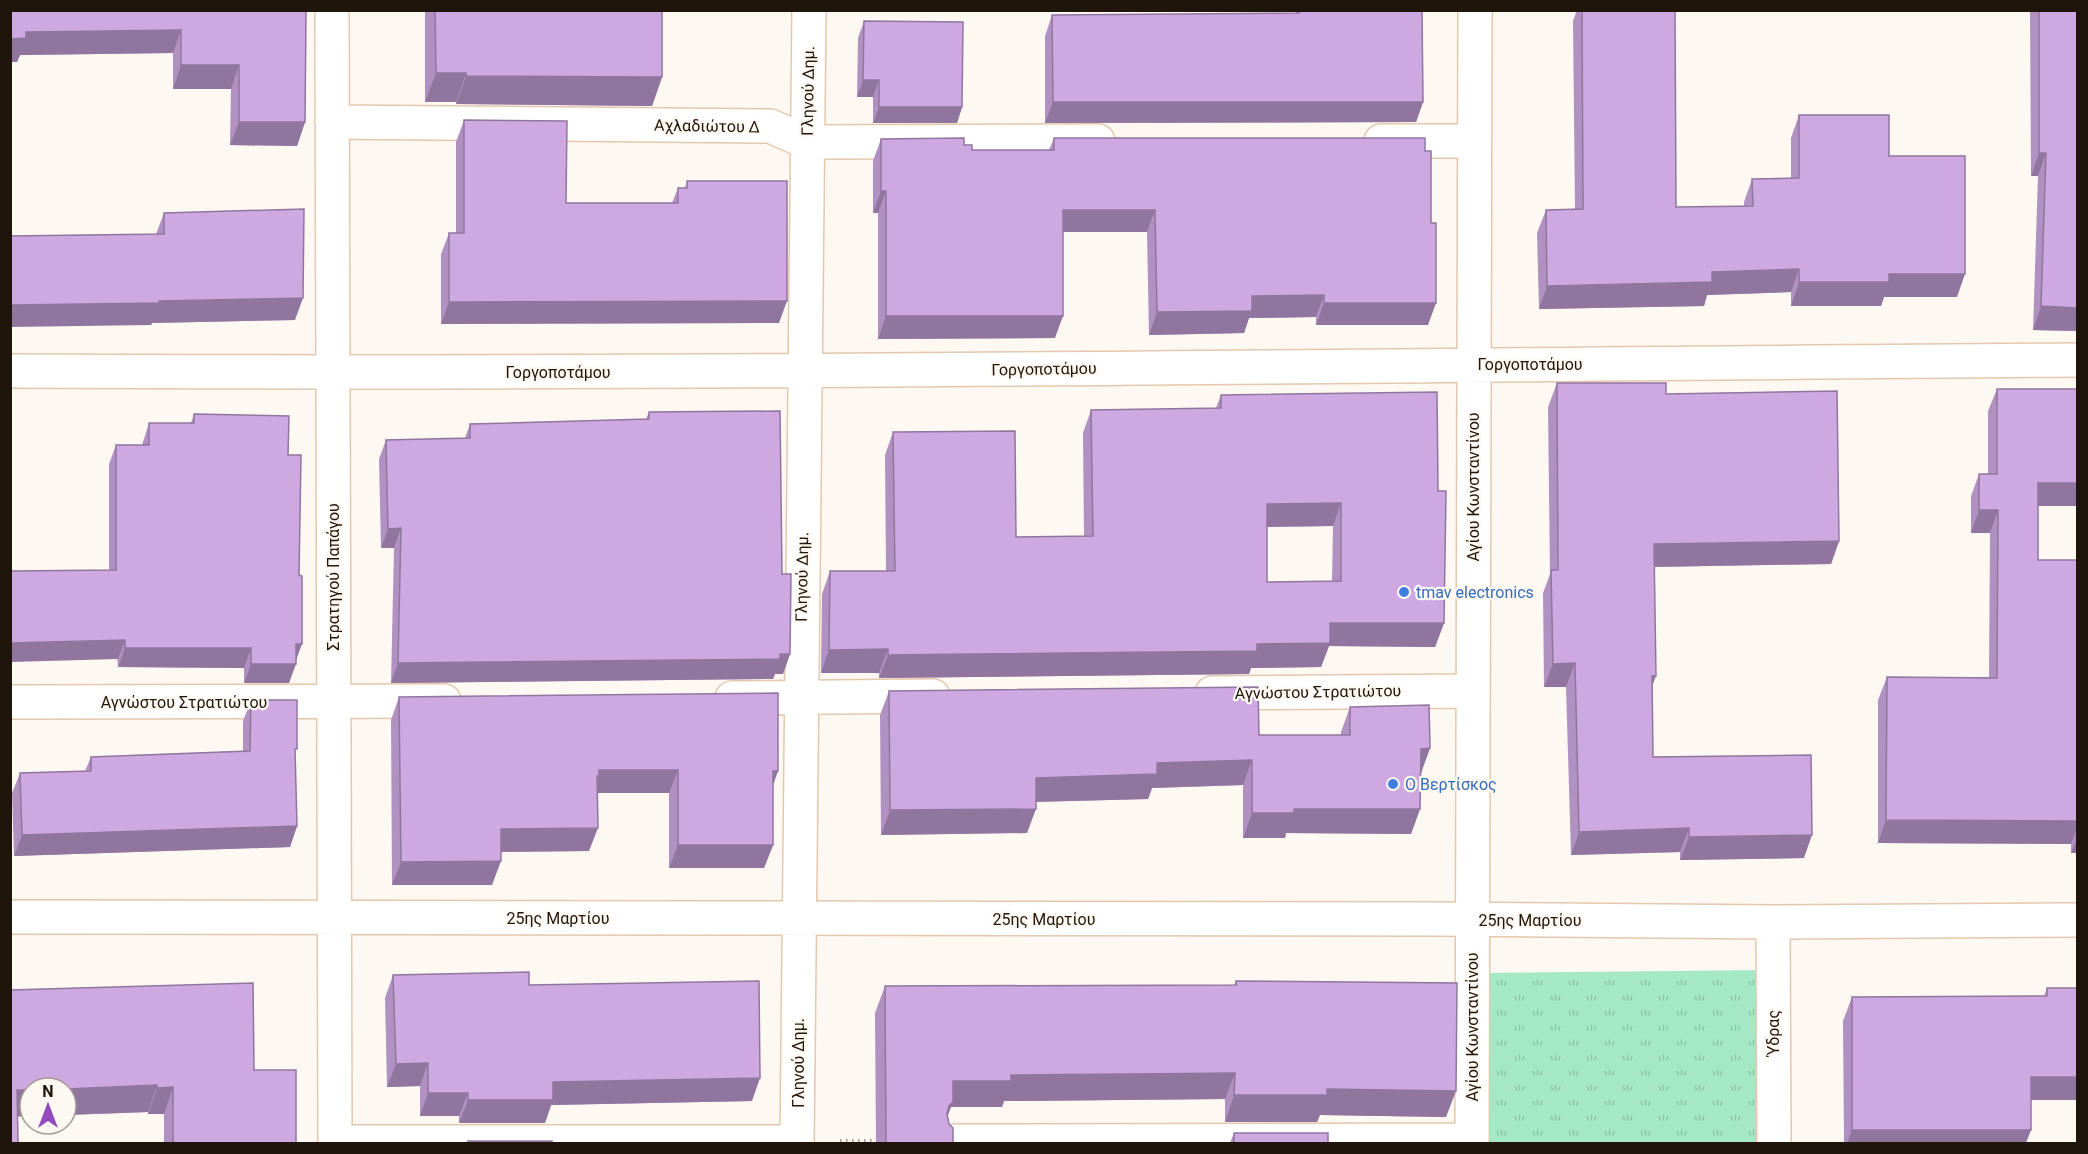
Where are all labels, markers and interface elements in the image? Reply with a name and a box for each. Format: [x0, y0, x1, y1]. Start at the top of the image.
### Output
street label: Γληνού Δημ. [798, 46, 818, 136]
street label: Αχλαδιώτου Δ [654, 116, 760, 136]
street label: Γοργοποτάμου [1477, 355, 1583, 374]
street label: Γοργοποτάμου [991, 359, 1097, 379]
street label: Γοργοποτάμου [505, 363, 611, 382]
street label: Αγίου Κωνσταντίνου [1464, 412, 1483, 562]
street label: Στρατηγού Παπάγου [324, 503, 343, 651]
street label: Γληνού Δημ. [792, 532, 812, 622]
place label: tmav electronics [1416, 583, 1534, 602]
marker: tmav electronics [1397, 585, 1411, 599]
street label: Αγνώστου Στρατιώτου [1235, 681, 1401, 703]
street label: Αγνώστου Στρατιώτου [101, 693, 267, 712]
place label: Ο Βερτίσκος [1405, 775, 1497, 794]
marker: Ο Βερτίσκος [1386, 777, 1400, 791]
street label: 25ης Μαρτίου [507, 909, 609, 928]
street label: 25ης Μαρτίου [993, 910, 1095, 929]
street label: 25ης Μαρτίου [1479, 911, 1581, 930]
street label: Αγίου Κωνσταντίνου [1463, 952, 1482, 1102]
street label: Ύδρας [1764, 1010, 1783, 1058]
street label: Γληνού Δημ. [789, 1018, 808, 1108]
north arrow [18, 1076, 78, 1136]
text: N [42, 1082, 54, 1101]

